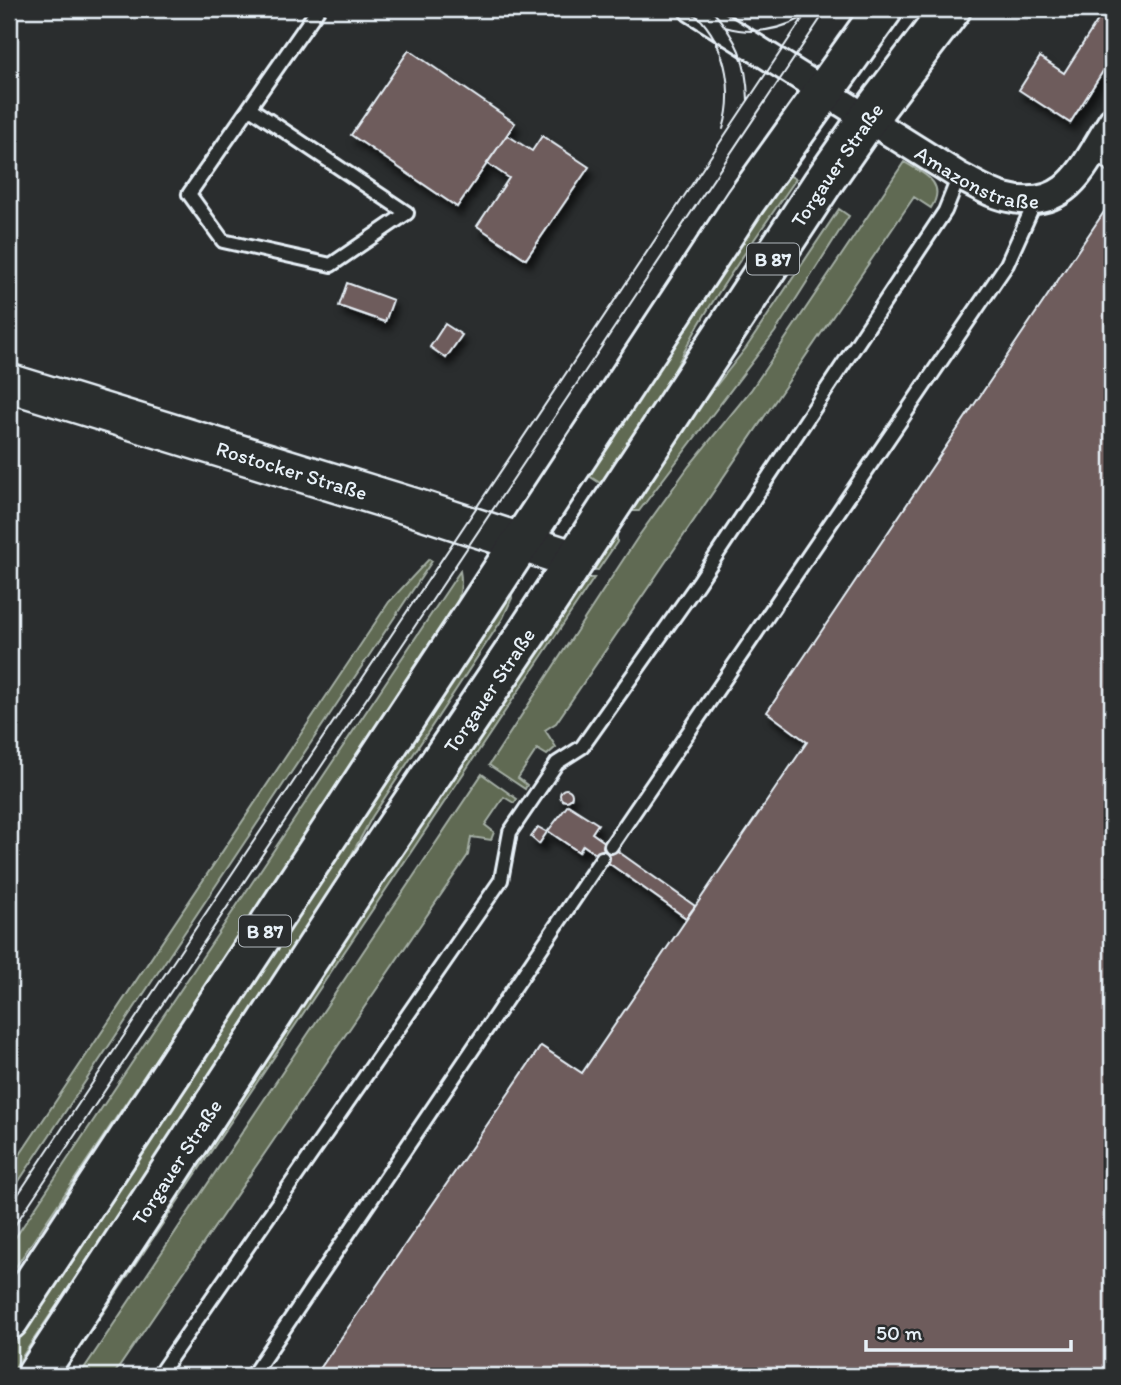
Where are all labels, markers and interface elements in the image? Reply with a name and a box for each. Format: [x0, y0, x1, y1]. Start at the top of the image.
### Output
street label: Torgauer Straße [785, 97, 888, 232]
street label: Amazonstraße [911, 139, 1040, 213]
road number: B 87 [747, 244, 799, 274]
street label: Rostocker Straße [213, 435, 370, 505]
street label: Torgauer Straße [438, 623, 540, 757]
road number: B 87 [239, 916, 291, 946]
street label: Torgauer Straße [126, 1094, 227, 1230]
scale bar [866, 1308, 1070, 1352]
text: 50 m [876, 1320, 923, 1345]

